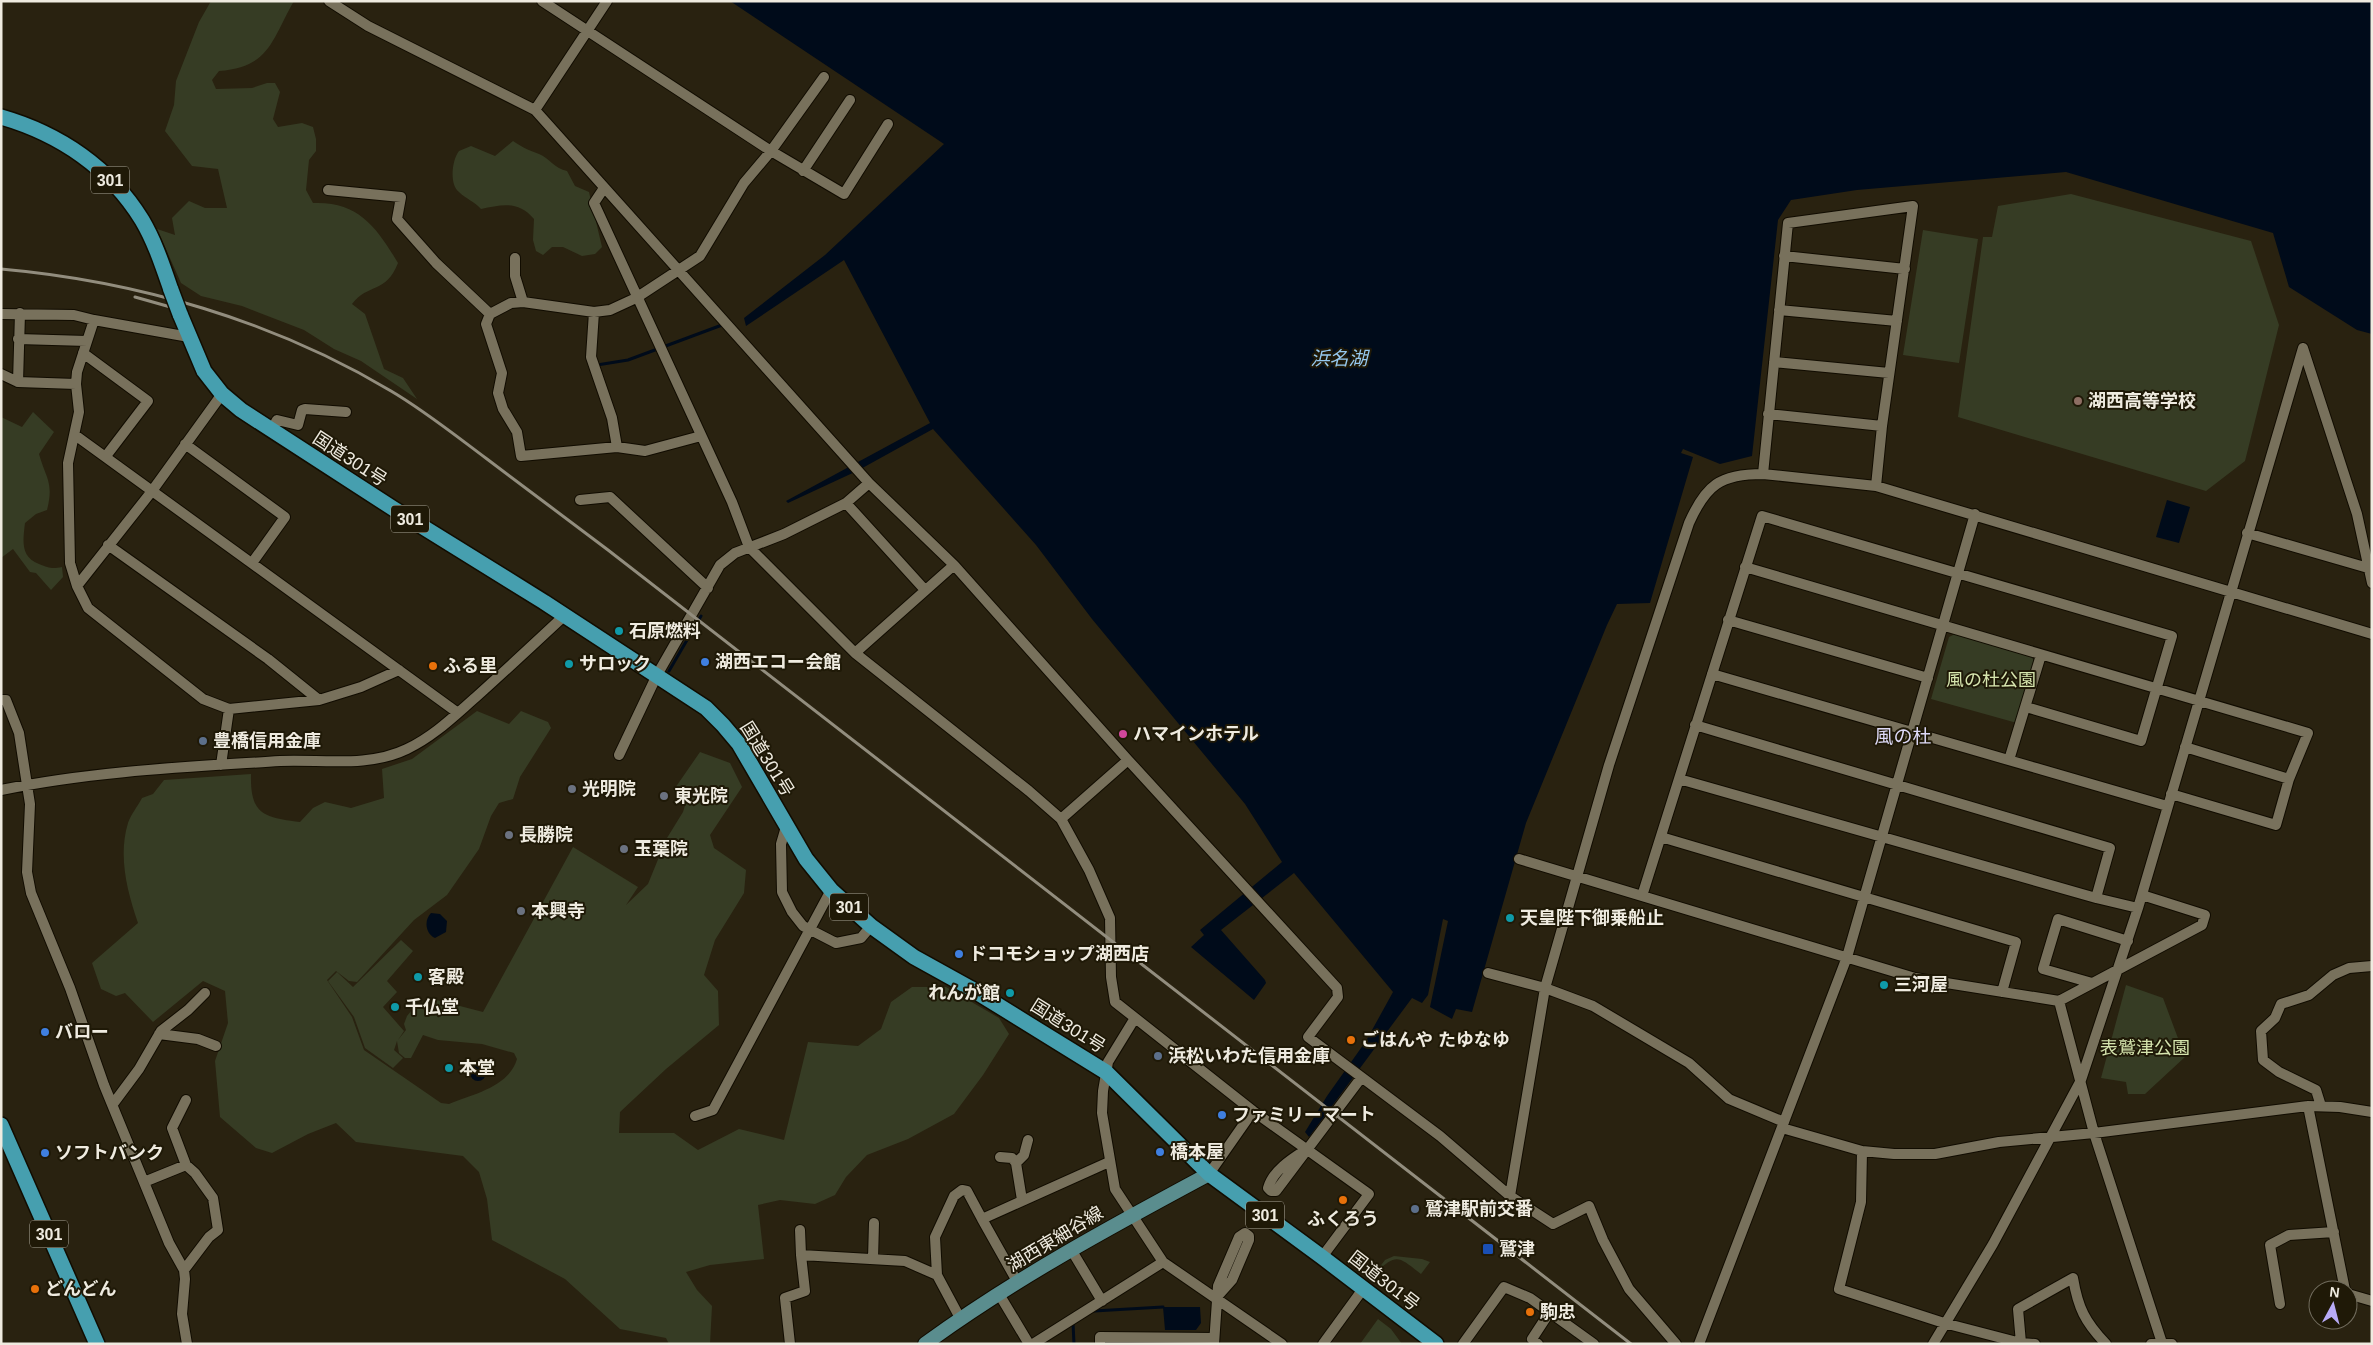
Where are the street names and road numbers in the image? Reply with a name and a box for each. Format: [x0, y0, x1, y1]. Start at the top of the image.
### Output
road number: 301 [91, 166, 129, 194]
street label: 国道301号 [309, 428, 391, 490]
road number: 301 [391, 506, 429, 532]
street label: 国道301号 [736, 718, 798, 800]
road number: 301 [830, 894, 868, 920]
street label: 国道301号 [1027, 995, 1109, 1057]
road number: 301 [1246, 1202, 1284, 1228]
street label: 湖西東細谷線 [1004, 1203, 1106, 1275]
road number: 301 [30, 1220, 68, 1248]
street label: 国道301号 [1345, 1247, 1423, 1315]

